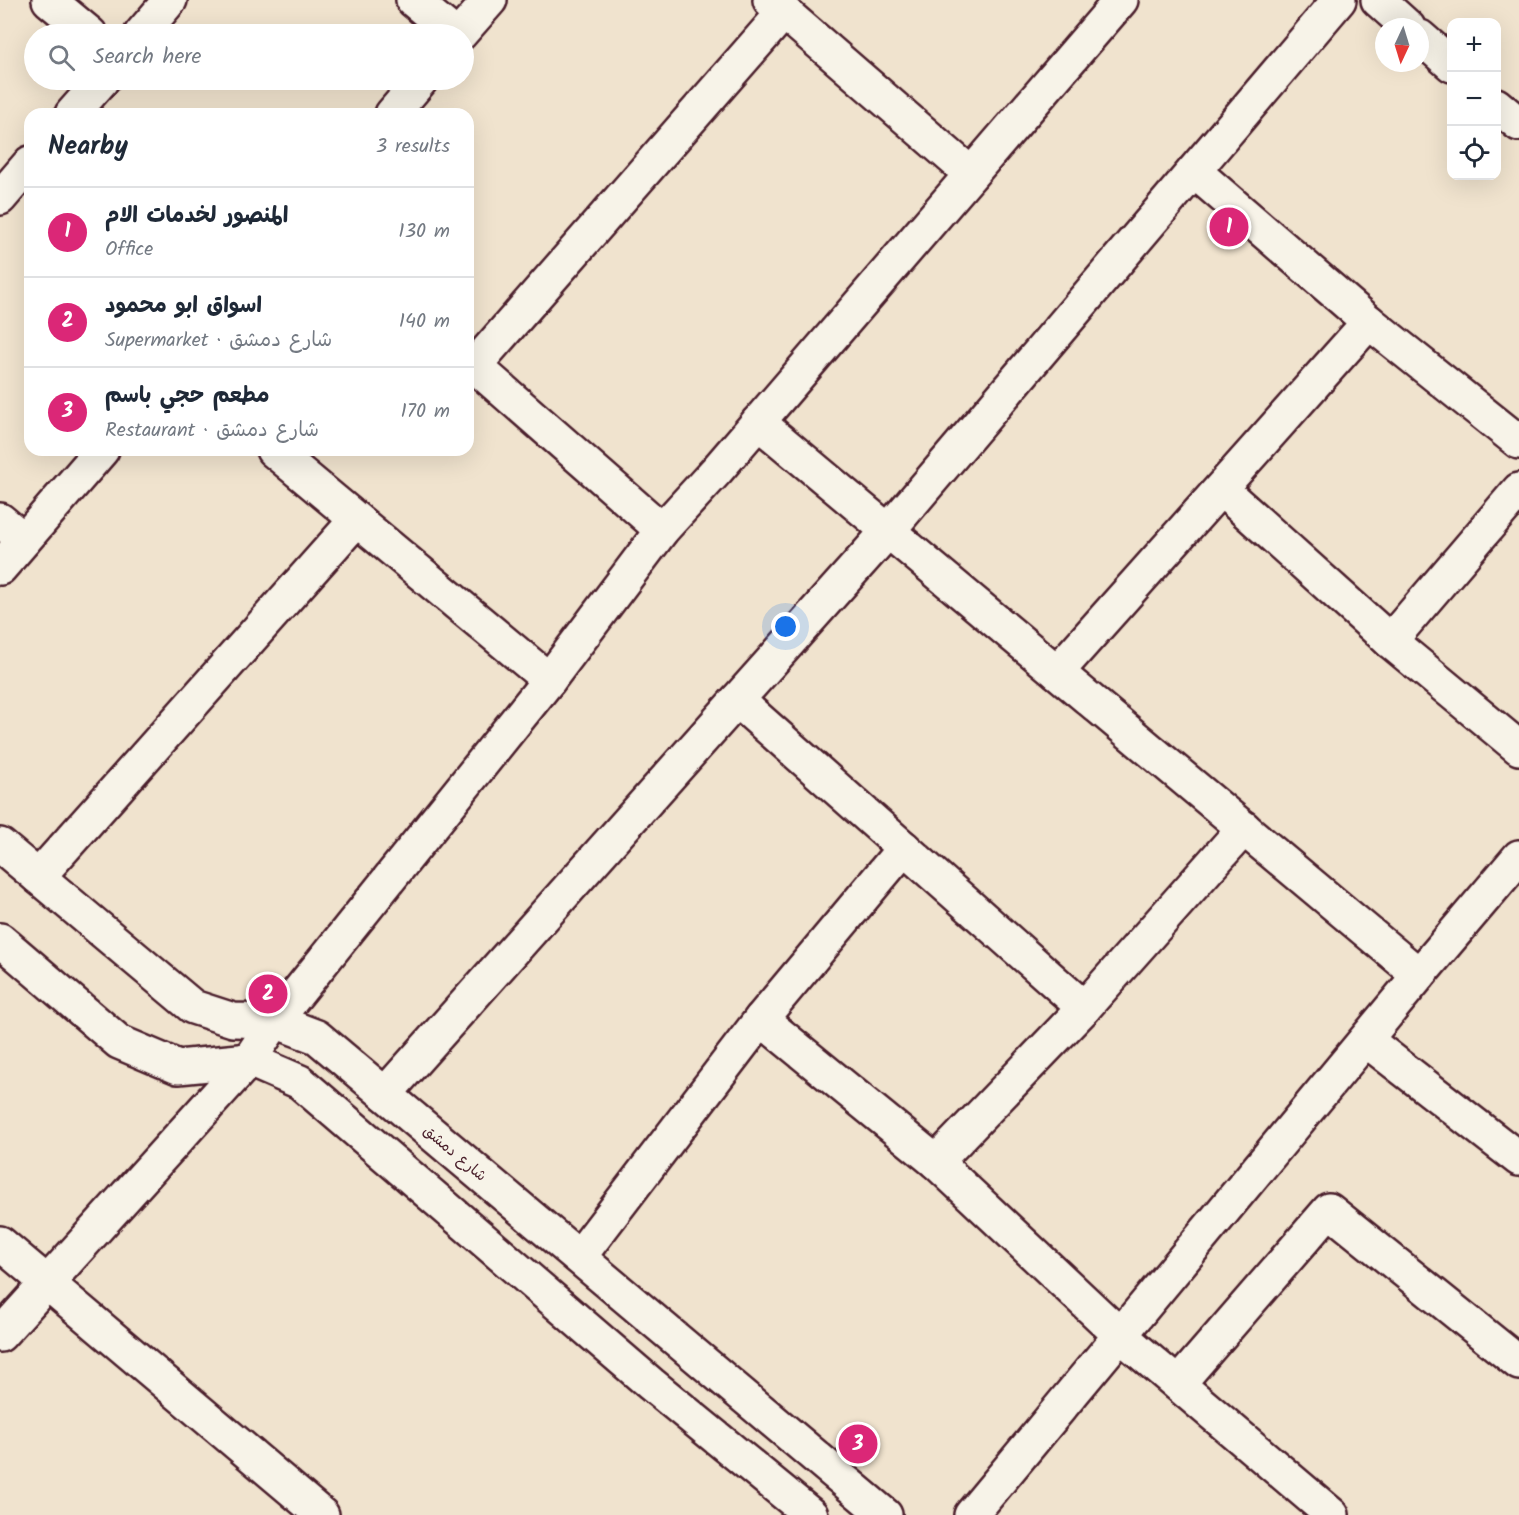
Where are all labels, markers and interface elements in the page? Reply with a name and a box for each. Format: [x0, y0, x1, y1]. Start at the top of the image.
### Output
north arrow [1375, 18, 1429, 72]
map controls [1447, 18, 1501, 180]
button: + [1447, 18, 1501, 72]
search box [24, 24, 474, 90]
text: Search here [93, 40, 201, 75]
icon: search [45, 41, 78, 74]
button: − [1447, 72, 1501, 126]
text: Nearby [48, 126, 128, 168]
button: locate [1447, 126, 1501, 180]
text: 3 results [376, 131, 450, 163]
text: المنصور لخدمات الام [105, 199, 288, 234]
pin: 1 [1210, 204, 1248, 250]
text: 1 [64, 216, 71, 248]
text: 130 m [398, 216, 450, 248]
text: Office [105, 234, 153, 266]
text: اسواق ابو محمود [105, 289, 262, 324]
text: 2 [62, 306, 73, 338]
text: 140 m [399, 306, 450, 338]
text: Supermarket · شارع دمشق [105, 325, 332, 357]
text: مطعم حجي باسم [105, 379, 269, 414]
text: 3 [62, 396, 73, 428]
text: 170 m [401, 396, 450, 428]
text: Restaurant · شارع دمشق [105, 415, 319, 447]
your location [771, 612, 800, 641]
pin: 2 [248, 972, 288, 1016]
street label: شارع دمشق [417, 1120, 492, 1188]
pin: 3 [838, 1422, 878, 1466]

